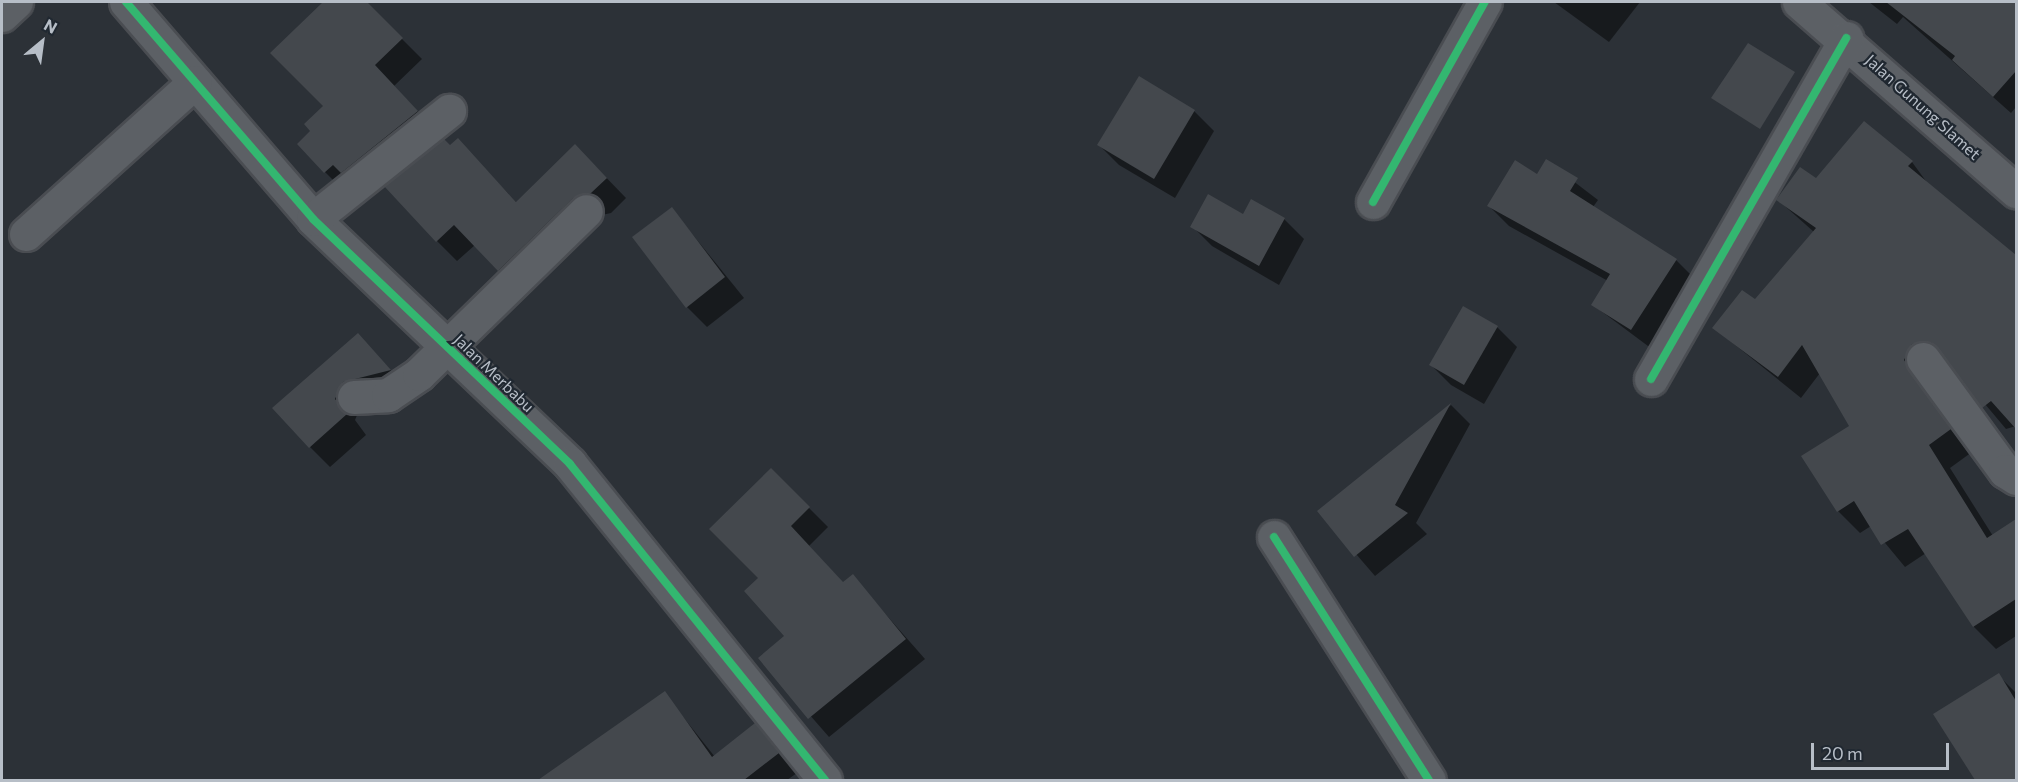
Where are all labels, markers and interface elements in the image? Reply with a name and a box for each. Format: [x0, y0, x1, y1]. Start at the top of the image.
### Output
north arrow [12, 12, 72, 72]
text: N [41, 15, 61, 37]
street label: Jalan Gunung Slamet [1862, 50, 1984, 164]
street label: Jalan Merbabu [450, 330, 538, 416]
scale bar [1814, 731, 1952, 769]
text: 20 m [1822, 742, 1863, 764]

